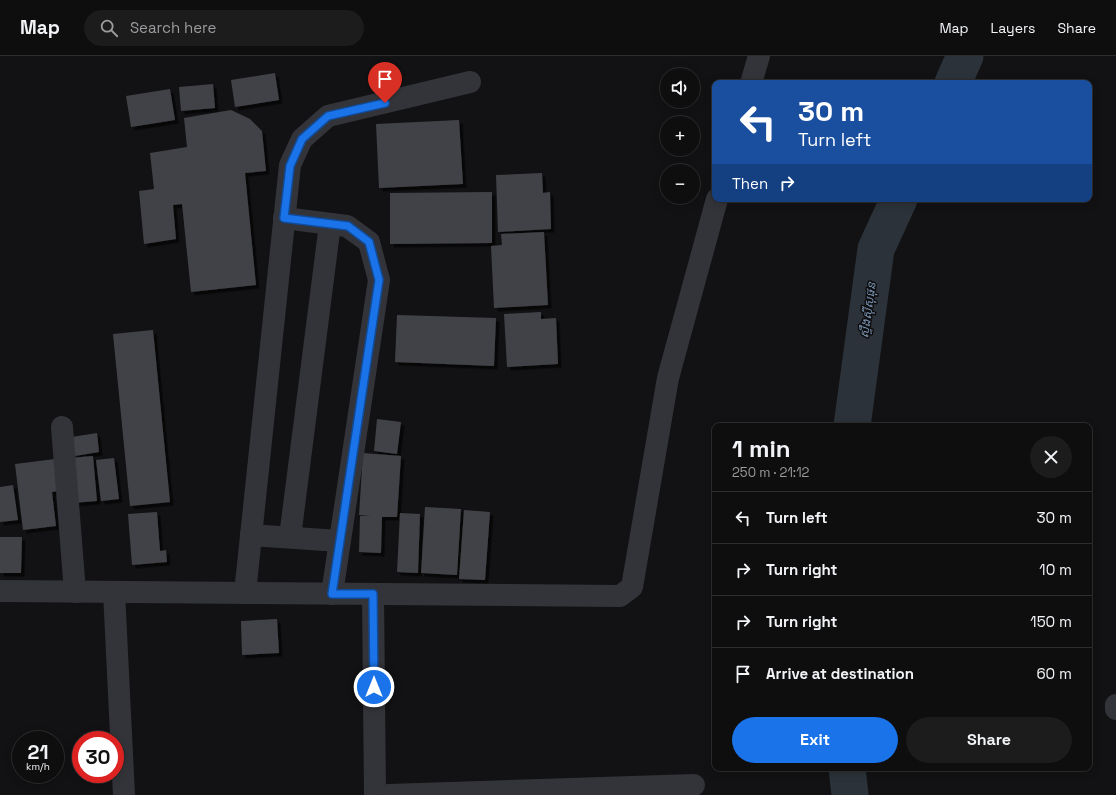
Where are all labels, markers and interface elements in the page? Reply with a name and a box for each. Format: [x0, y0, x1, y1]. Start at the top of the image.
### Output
search box [84, 10, 364, 46]
text: Map [20, 15, 60, 40]
icon: search [98, 17, 120, 39]
text: Search here [130, 18, 216, 37]
text: Map [939, 19, 969, 37]
text: Layers [991, 19, 1035, 37]
text: Share [1057, 19, 1096, 37]
pin [368, 62, 402, 103]
icon: arrive [374, 68, 396, 90]
map controls [660, 68, 700, 204]
button: sound [660, 68, 700, 108]
text: 30 m [798, 93, 864, 129]
icon: left [732, 96, 784, 148]
button: + [660, 116, 700, 156]
text: Turn left [798, 128, 871, 151]
button: − [660, 164, 700, 204]
icon: right [776, 172, 798, 194]
text: Then [732, 174, 768, 193]
water label: ស្ទឹងស៊ីសុផុន [856, 281, 880, 339]
text: 1 min [732, 433, 791, 464]
button: close [1030, 436, 1072, 478]
text: 250 m · 21:12 [732, 464, 809, 481]
icon: left [732, 507, 754, 529]
text: Turn left [766, 508, 828, 527]
text: 30 m [1037, 508, 1072, 527]
icon: right [732, 559, 754, 581]
text: Turn right [766, 560, 837, 579]
text: 10 m [1039, 560, 1072, 579]
icon: right [732, 611, 754, 633]
text: Turn right [766, 612, 837, 631]
text: 150 m [1030, 612, 1072, 631]
icon: arrive [732, 663, 754, 685]
text: Arrive at destination [766, 664, 914, 683]
text: 60 m [1036, 664, 1072, 683]
position arrow [353, 666, 395, 708]
button: Exit [732, 717, 898, 763]
button: Share [906, 717, 1072, 763]
speed limit sign: 30 [72, 731, 124, 783]
text: 21 [28, 739, 48, 765]
text: km/h [26, 760, 50, 773]

